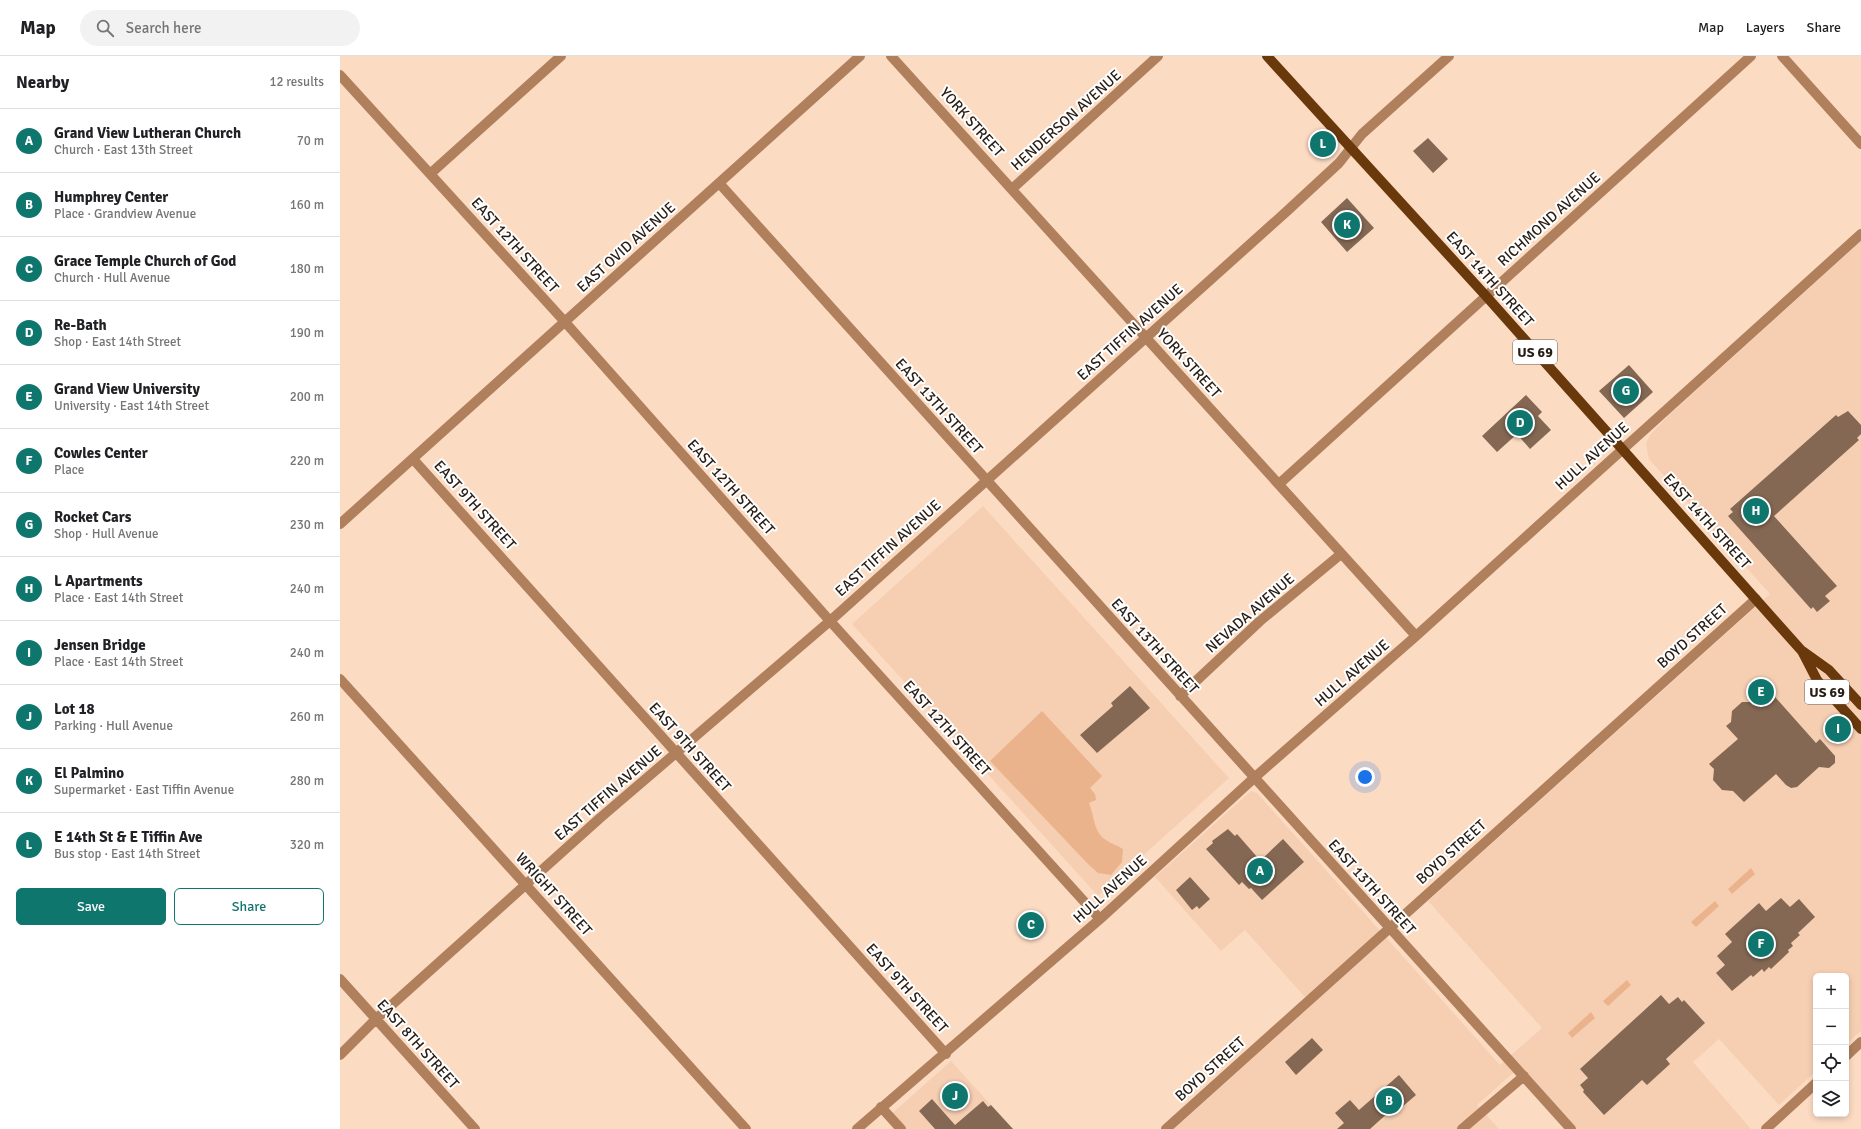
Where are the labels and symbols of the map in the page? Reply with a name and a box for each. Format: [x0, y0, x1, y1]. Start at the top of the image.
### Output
street label: HENDERSON AVENUE [1007, 66, 1125, 174]
street label: YORK STREET [936, 84, 1008, 161]
pin: L [1310, 129, 1336, 159]
street label: RICHMOND AVENUE [1494, 168, 1604, 270]
street label: EAST 12TH STREET [468, 194, 563, 297]
street label: EAST OVID AVENUE [573, 198, 679, 296]
pin: K [1334, 210, 1360, 240]
street label: EAST 14TH STREET [1443, 228, 1538, 331]
street label: EAST TIFFIN AVENUE [1074, 280, 1186, 384]
street label: YORK STREET [1153, 325, 1225, 402]
road number: US 69 [1513, 340, 1557, 364]
street label: EAST 13TH STREET [892, 355, 987, 458]
pin: G [1613, 376, 1639, 406]
pin: D [1507, 408, 1533, 438]
street label: HULL AVENUE [1551, 418, 1633, 494]
street label: EAST 12TH STREET [684, 436, 779, 539]
street label: EAST 9TH STREET [430, 457, 520, 554]
street label: EAST 14TH STREET [1660, 470, 1755, 573]
street label: EAST TIFFIN AVENUE [832, 496, 944, 600]
pin: H [1743, 496, 1769, 526]
street label: NEVADA AVENUE [1202, 569, 1298, 657]
street label: EAST 13TH STREET [1108, 595, 1203, 698]
street label: BOYD STREET [1653, 600, 1731, 672]
street label: HULL AVENUE [1311, 636, 1393, 710]
street label: EAST 12TH STREET [900, 677, 995, 780]
pin: E [1748, 677, 1774, 707]
road number: US 69 [1805, 680, 1849, 704]
street label: EAST 9TH STREET [645, 699, 735, 796]
pin: I [1825, 714, 1851, 744]
street label: EAST TIFFIN AVENUE [551, 742, 665, 844]
your location [1355, 767, 1375, 787]
street label: BOYD STREET [1412, 816, 1490, 888]
street label: EAST 13TH STREET [1325, 836, 1420, 939]
street label: WRIGHT STREET [512, 849, 596, 940]
street label: HULL AVENUE [1069, 851, 1151, 927]
pin: A [1247, 856, 1273, 886]
pin: C [1018, 910, 1044, 940]
pin: F [1748, 929, 1774, 959]
street label: EAST 9TH STREET [862, 940, 952, 1037]
street label: EAST 8TH STREET [373, 996, 463, 1093]
street label: BOYD STREET [1171, 1033, 1249, 1105]
pin: J [942, 1081, 968, 1111]
pin: B [1376, 1086, 1402, 1116]

